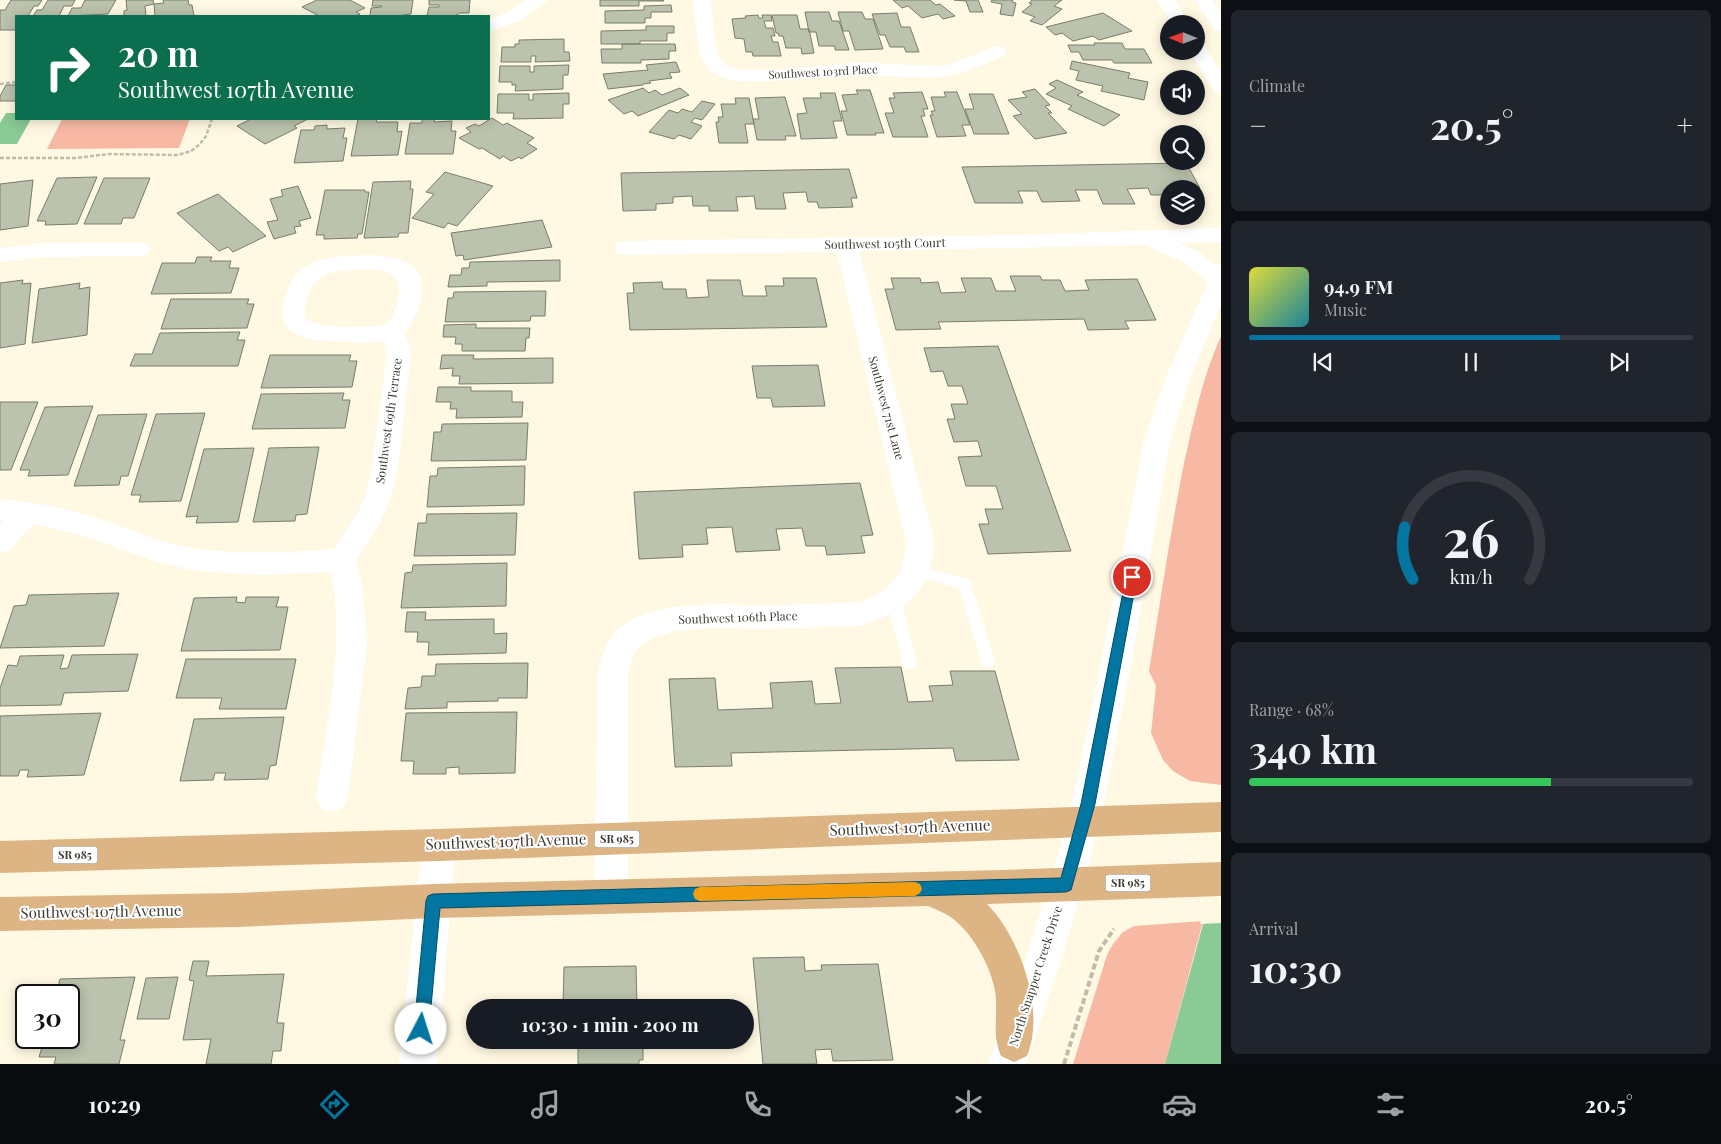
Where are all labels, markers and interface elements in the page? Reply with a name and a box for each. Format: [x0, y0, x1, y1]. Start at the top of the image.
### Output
north arrow [1160, 15, 1205, 60]
map controls [1160, 15, 1205, 225]
text: 20 m [118, 29, 199, 76]
icon: right [35, 35, 100, 100]
street label: Southwest 103rd Place [768, 61, 878, 82]
button: sound [1160, 70, 1205, 115]
text: Southwest 107th Avenue [118, 74, 354, 104]
text: Climate [1249, 75, 1305, 96]
text: 20.5° [1430, 99, 1513, 150]
text: − [1249, 106, 1267, 143]
text: + [1677, 106, 1693, 143]
button: search [1160, 125, 1205, 170]
button: layers [1160, 180, 1205, 225]
street label: Southwest 105th Court [824, 234, 946, 252]
text: 94.9 FM [1324, 273, 1393, 299]
text: Music [1324, 299, 1367, 320]
icon: previous [1309, 348, 1337, 376]
icon: pause [1457, 348, 1485, 376]
icon: next [1605, 348, 1633, 376]
street label: Southwest 71st Lane [865, 354, 909, 461]
street label: Southwest 69th Terrace [371, 357, 405, 485]
text: 26 [1443, 502, 1499, 571]
pin [1111, 556, 1153, 598]
icon: arrive [1118, 563, 1146, 591]
text: km/h [1450, 565, 1493, 588]
street label: Southwest 106th Place [678, 607, 798, 627]
text: Range · 68% [1249, 699, 1334, 720]
text: 340 km [1249, 723, 1377, 774]
street label: Southwest 107th Avenue [829, 814, 991, 840]
street label: Southwest 107th Avenue [425, 828, 587, 854]
road number: SR 985 [594, 831, 640, 848]
road number: SR 985 [52, 846, 98, 864]
road number: SR 985 [1106, 874, 1150, 891]
street label: Southwest 107th Avenue [20, 900, 182, 922]
street label: North Snapper Creek Drive [1005, 904, 1065, 1048]
text: Arrival [1249, 918, 1298, 939]
text: 10:30 [1249, 942, 1342, 993]
speed limit sign: 30 [15, 984, 80, 1049]
position arrow [394, 1002, 446, 1054]
text: 10:30 · 1 min · 200 m [521, 1011, 699, 1037]
icon: directions [317, 1087, 352, 1122]
icon: music [528, 1087, 563, 1122]
icon: phone [740, 1087, 775, 1122]
icon: climate [951, 1087, 986, 1122]
icon: car [1162, 1087, 1197, 1122]
icon: filters [1373, 1087, 1408, 1122]
text: 10:29 [88, 1089, 141, 1119]
text: 20.5° [1585, 1089, 1633, 1119]

